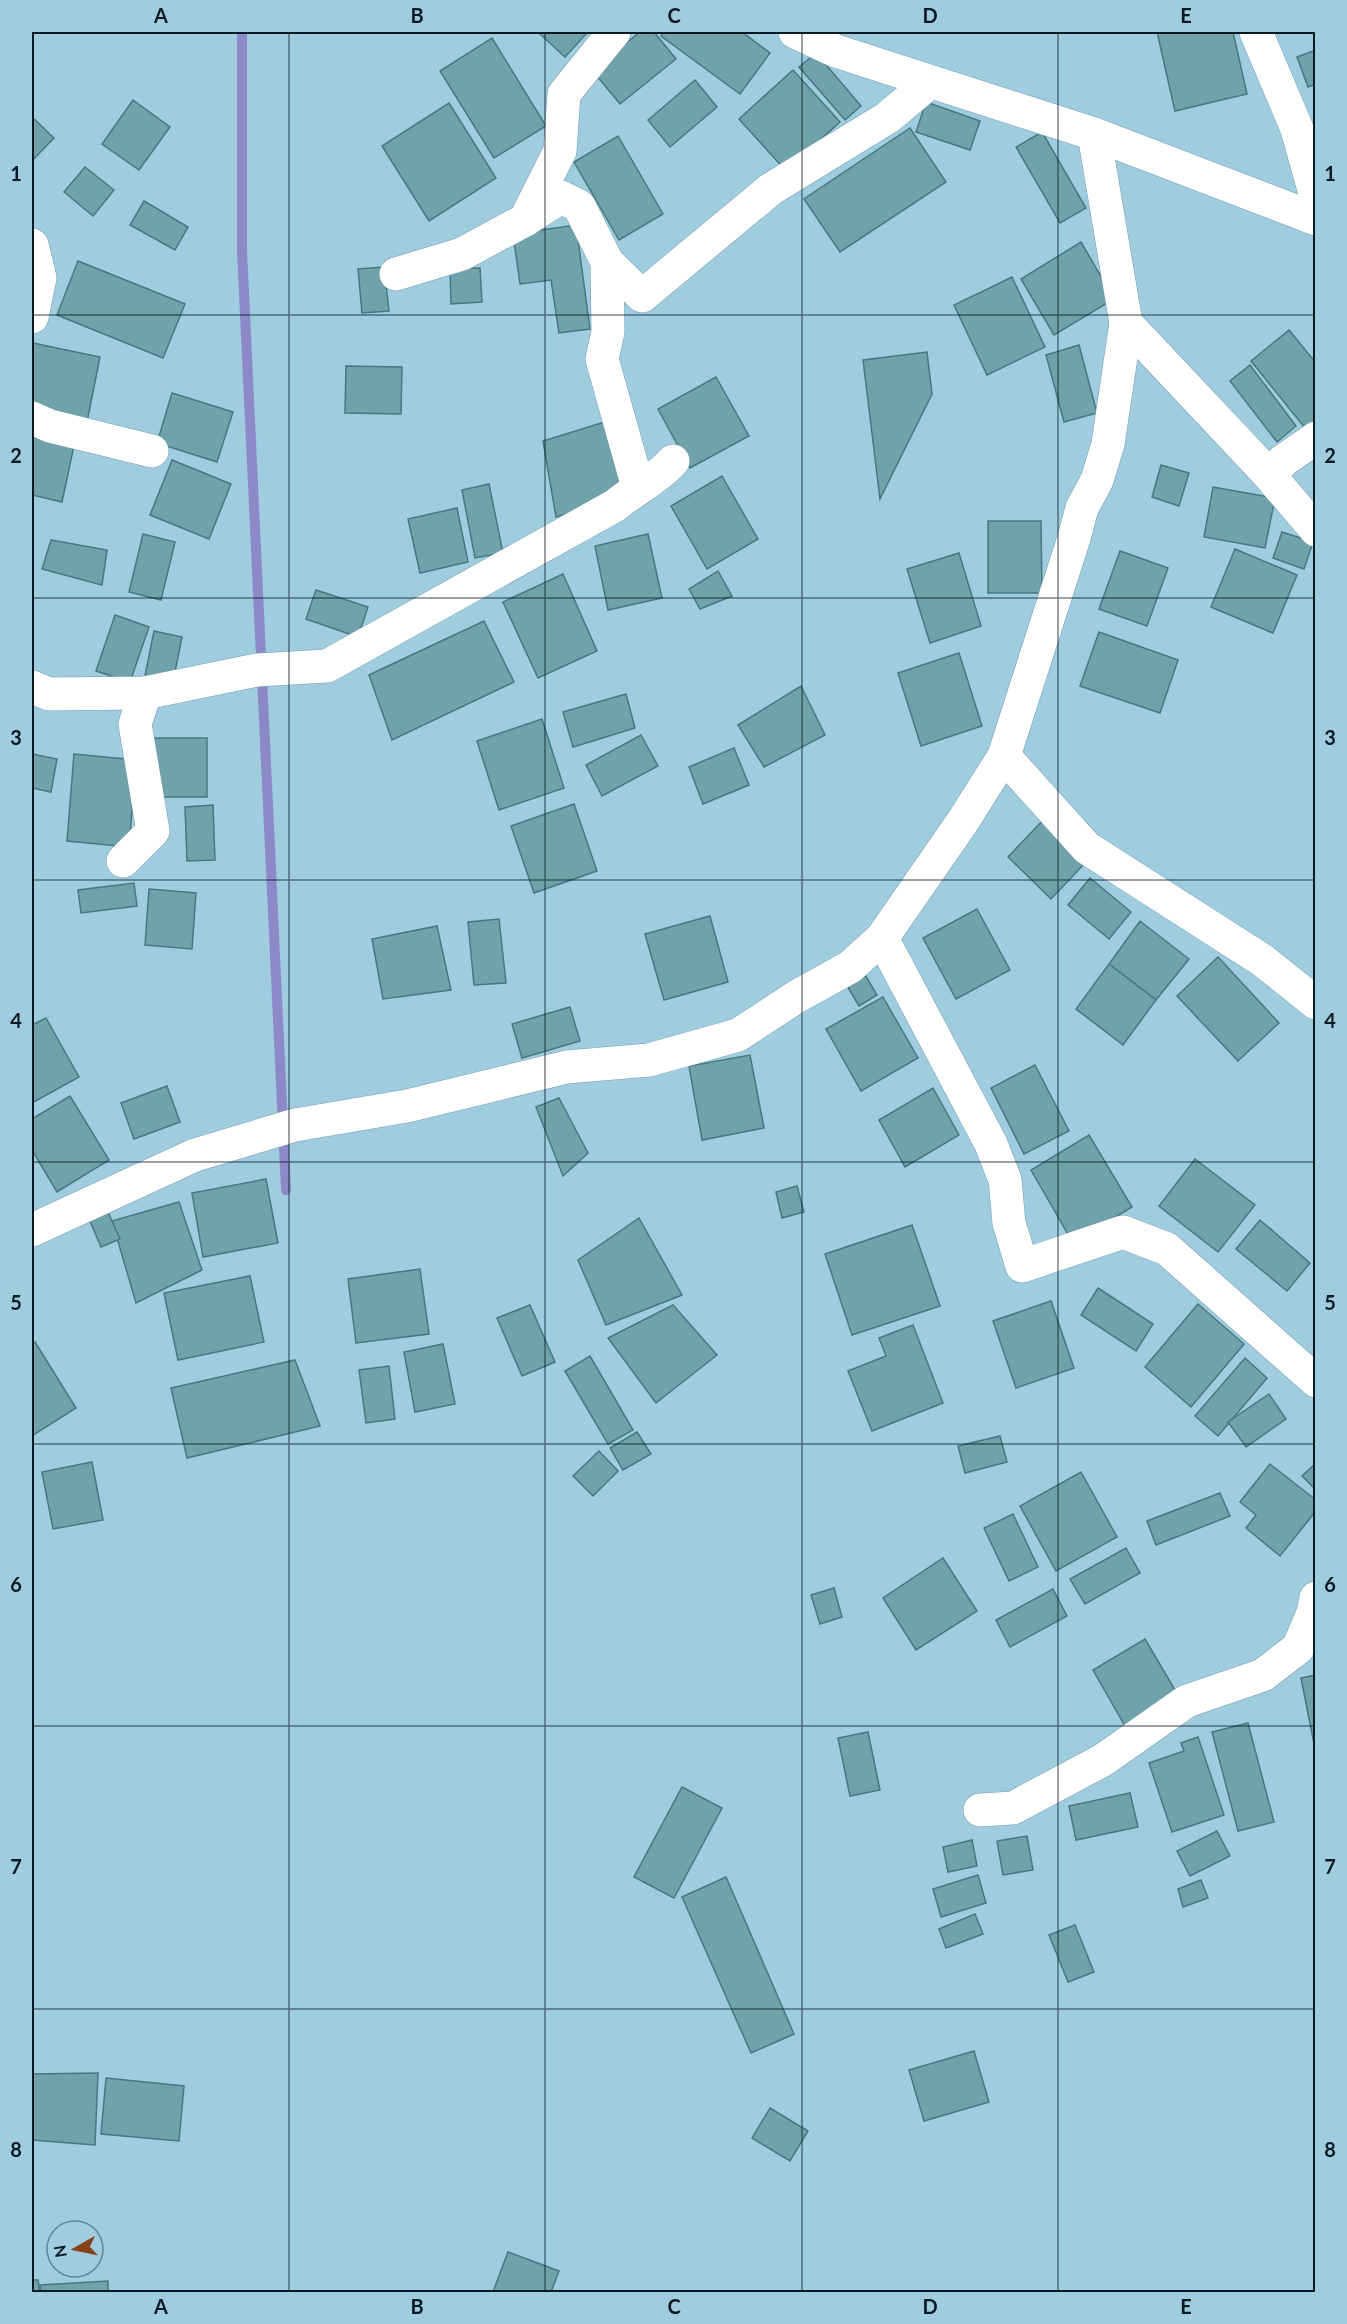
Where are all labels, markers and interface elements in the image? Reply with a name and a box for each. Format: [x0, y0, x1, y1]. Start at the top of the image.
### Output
text: A [153, 3, 168, 27]
text: B [410, 3, 424, 27]
text: C [667, 3, 681, 27]
text: D [922, 3, 938, 27]
text: E [1180, 3, 1192, 27]
text: 1 [10, 161, 22, 185]
text: 1 [1324, 161, 1336, 185]
text: 2 [10, 443, 22, 467]
text: 2 [1324, 443, 1336, 467]
text: 3 [10, 725, 22, 749]
text: 3 [1324, 725, 1336, 749]
text: 4 [10, 1008, 22, 1032]
text: 4 [1324, 1008, 1336, 1032]
text: 5 [10, 1290, 22, 1314]
text: 5 [1324, 1290, 1336, 1314]
text: 6 [10, 1572, 22, 1596]
text: 6 [1324, 1572, 1336, 1596]
text: 7 [10, 1854, 22, 1878]
text: 7 [1324, 1854, 1336, 1878]
text: 8 [10, 2137, 22, 2161]
text: 8 [1324, 2137, 1336, 2161]
north arrow [45, 2219, 105, 2279]
text: N [49, 2244, 70, 2259]
text: A [153, 2294, 168, 2318]
text: B [410, 2294, 424, 2318]
text: C [667, 2294, 681, 2318]
text: D [922, 2294, 938, 2318]
text: E [1180, 2294, 1192, 2318]

